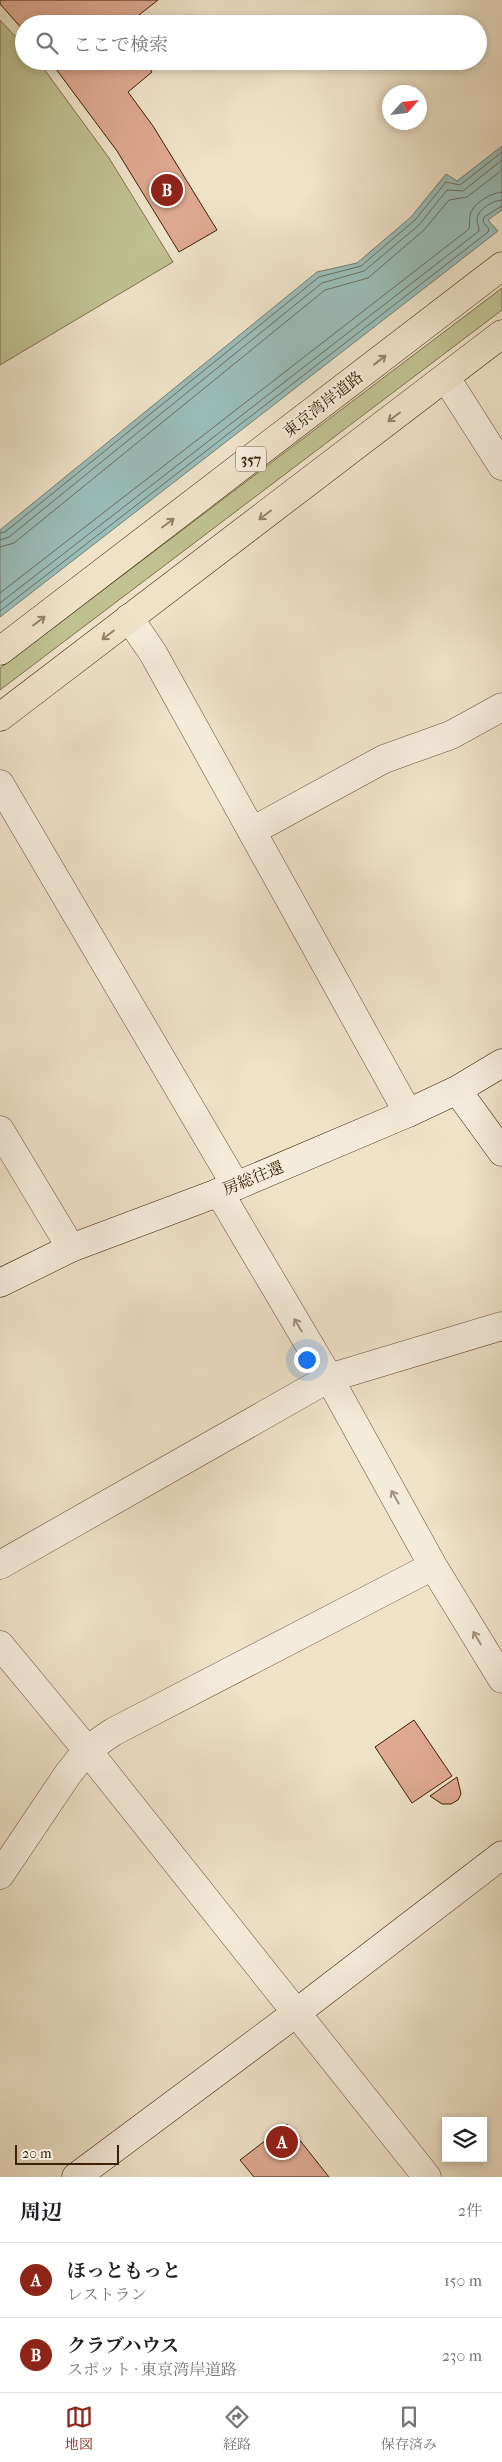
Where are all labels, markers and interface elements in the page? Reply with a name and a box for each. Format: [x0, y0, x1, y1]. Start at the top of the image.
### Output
search box [15, 15, 487, 70]
icon: search [33, 29, 61, 57]
text: ここで検索 [73, 34, 168, 56]
north arrow [382, 85, 427, 130]
pin: B [151, 171, 183, 209]
one-way arrow [373, 354, 386, 365]
street label: 東京湾岸道路 [279, 367, 367, 441]
one-way arrow [387, 412, 401, 422]
road number: 357 [236, 446, 266, 472]
one-way arrow [259, 510, 272, 521]
one-way arrow [161, 517, 174, 528]
one-way arrow [32, 616, 45, 627]
one-way arrow [101, 630, 115, 640]
street label: 房総往還 [220, 1157, 286, 1199]
one-way arrow [292, 1319, 302, 1333]
your location [294, 1347, 320, 1373]
one-way arrow [390, 1490, 400, 1505]
one-way arrow [471, 1631, 481, 1645]
map controls [442, 2117, 487, 2162]
button: layers [442, 2117, 487, 2162]
pin: A [266, 2123, 298, 2161]
scale bar [15, 2142, 119, 2165]
text: 20 m [22, 2145, 52, 2162]
text: 周辺 [20, 2200, 62, 2224]
text: 2件 [458, 2201, 482, 2220]
text: ほっともっと [67, 2260, 181, 2282]
text: A [31, 2271, 41, 2290]
text: 150 m [444, 2271, 482, 2290]
text: レストラン [67, 2285, 147, 2304]
text: クラブハウス [67, 2335, 179, 2357]
text: B [31, 2346, 41, 2365]
text: 230 m [442, 2346, 482, 2365]
text: スポット · 東京湾岸道路 [67, 2360, 237, 2379]
tab: 地図 [65, 2403, 93, 2453]
tab: 経路 [223, 2403, 251, 2453]
tab: 保存済み [381, 2403, 437, 2453]

